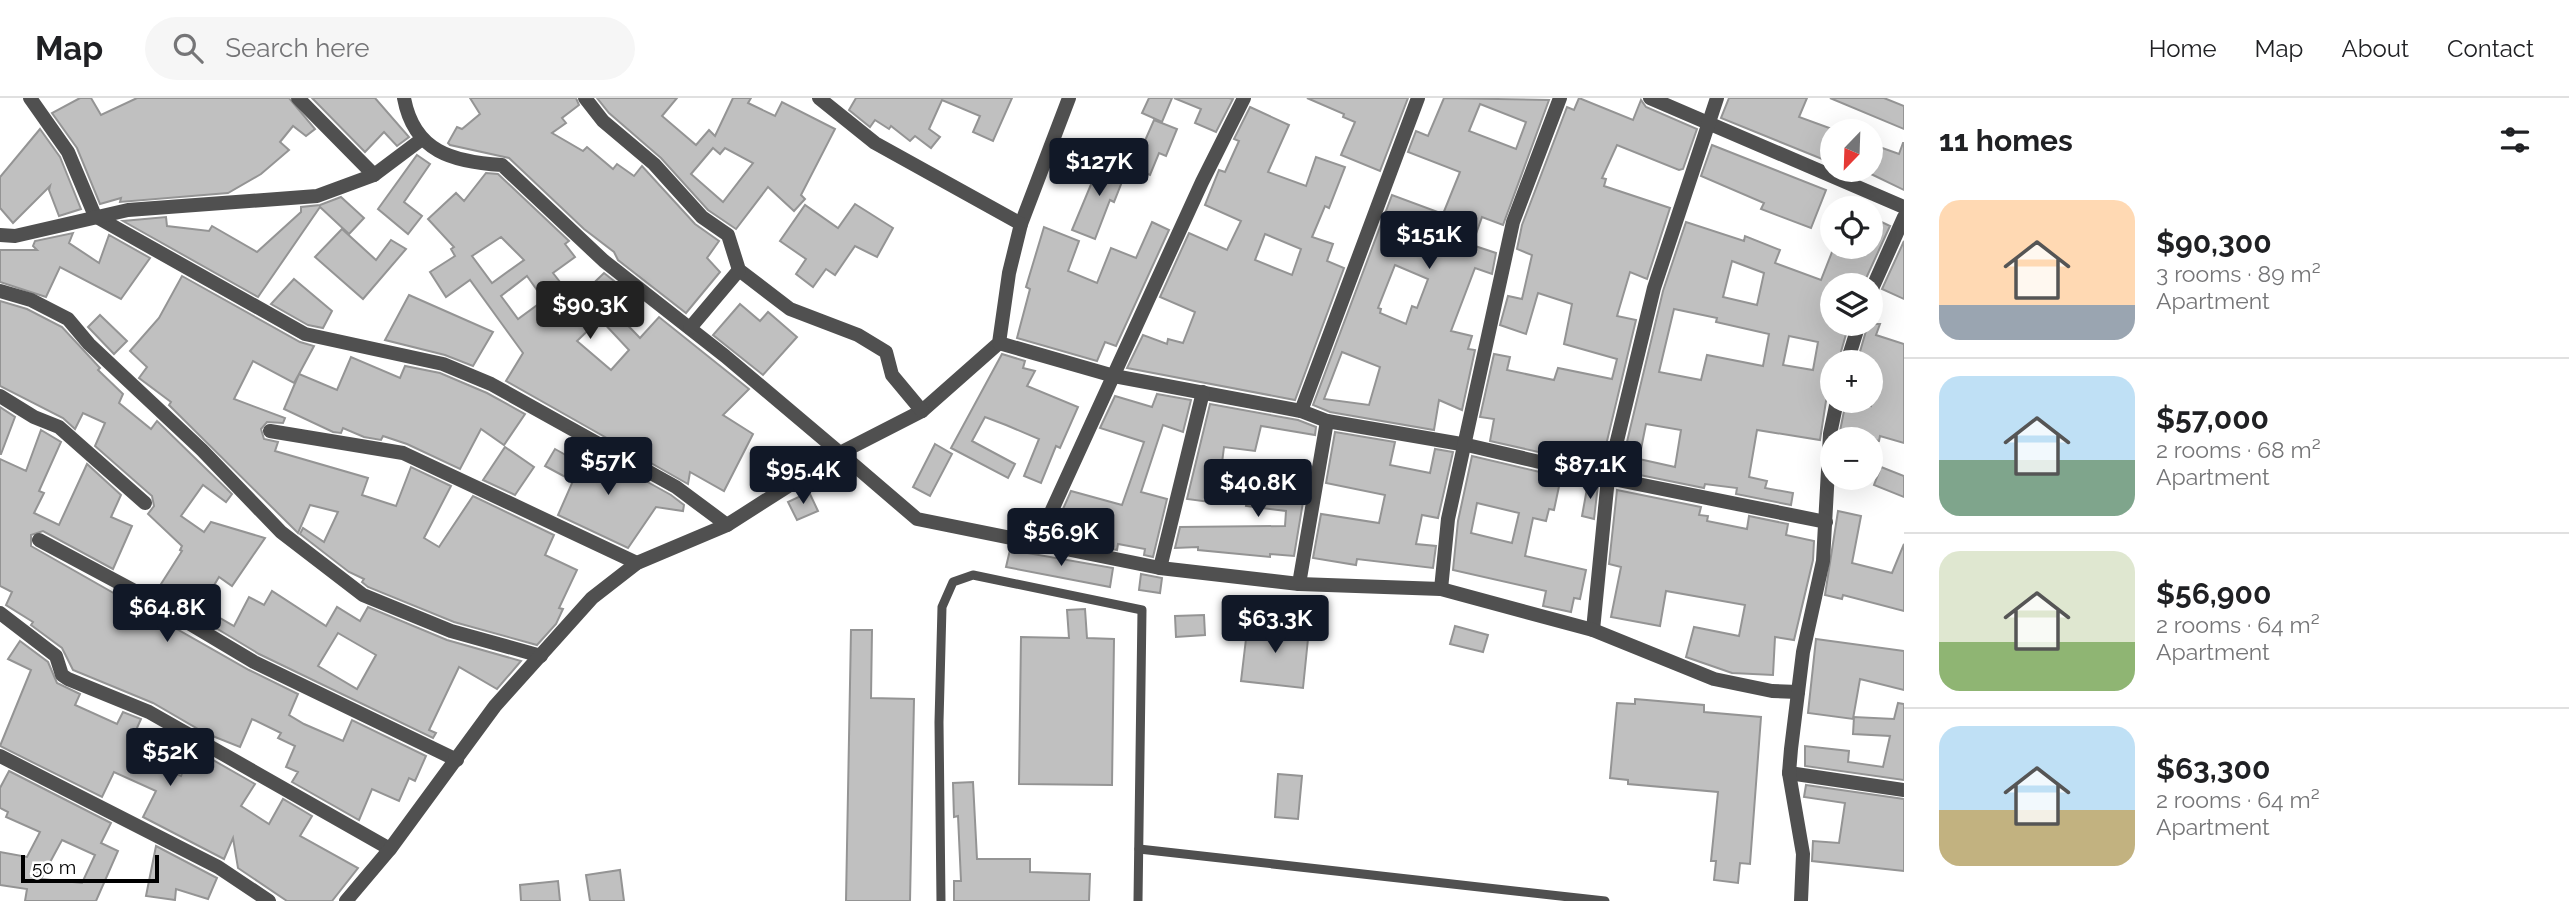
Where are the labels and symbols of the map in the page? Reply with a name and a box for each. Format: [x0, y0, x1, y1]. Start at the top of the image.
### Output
north arrow [1820, 119, 1883, 182]
pin: $127K [1050, 139, 1148, 198]
pin: $151K [1380, 212, 1478, 271]
pin: $90.3K [533, 282, 647, 341]
pin: $57K [567, 438, 649, 497]
pin: $87.1K [1533, 442, 1647, 501]
pin: $95.4K [746, 446, 860, 506]
pin: $40.8K [1201, 460, 1315, 519]
pin: $56.9K [1004, 508, 1118, 568]
pin: $64.8K [110, 584, 224, 644]
pin: $63.3K [1218, 596, 1332, 655]
pin: $52K [129, 728, 211, 788]
scale bar [21, 852, 159, 884]

